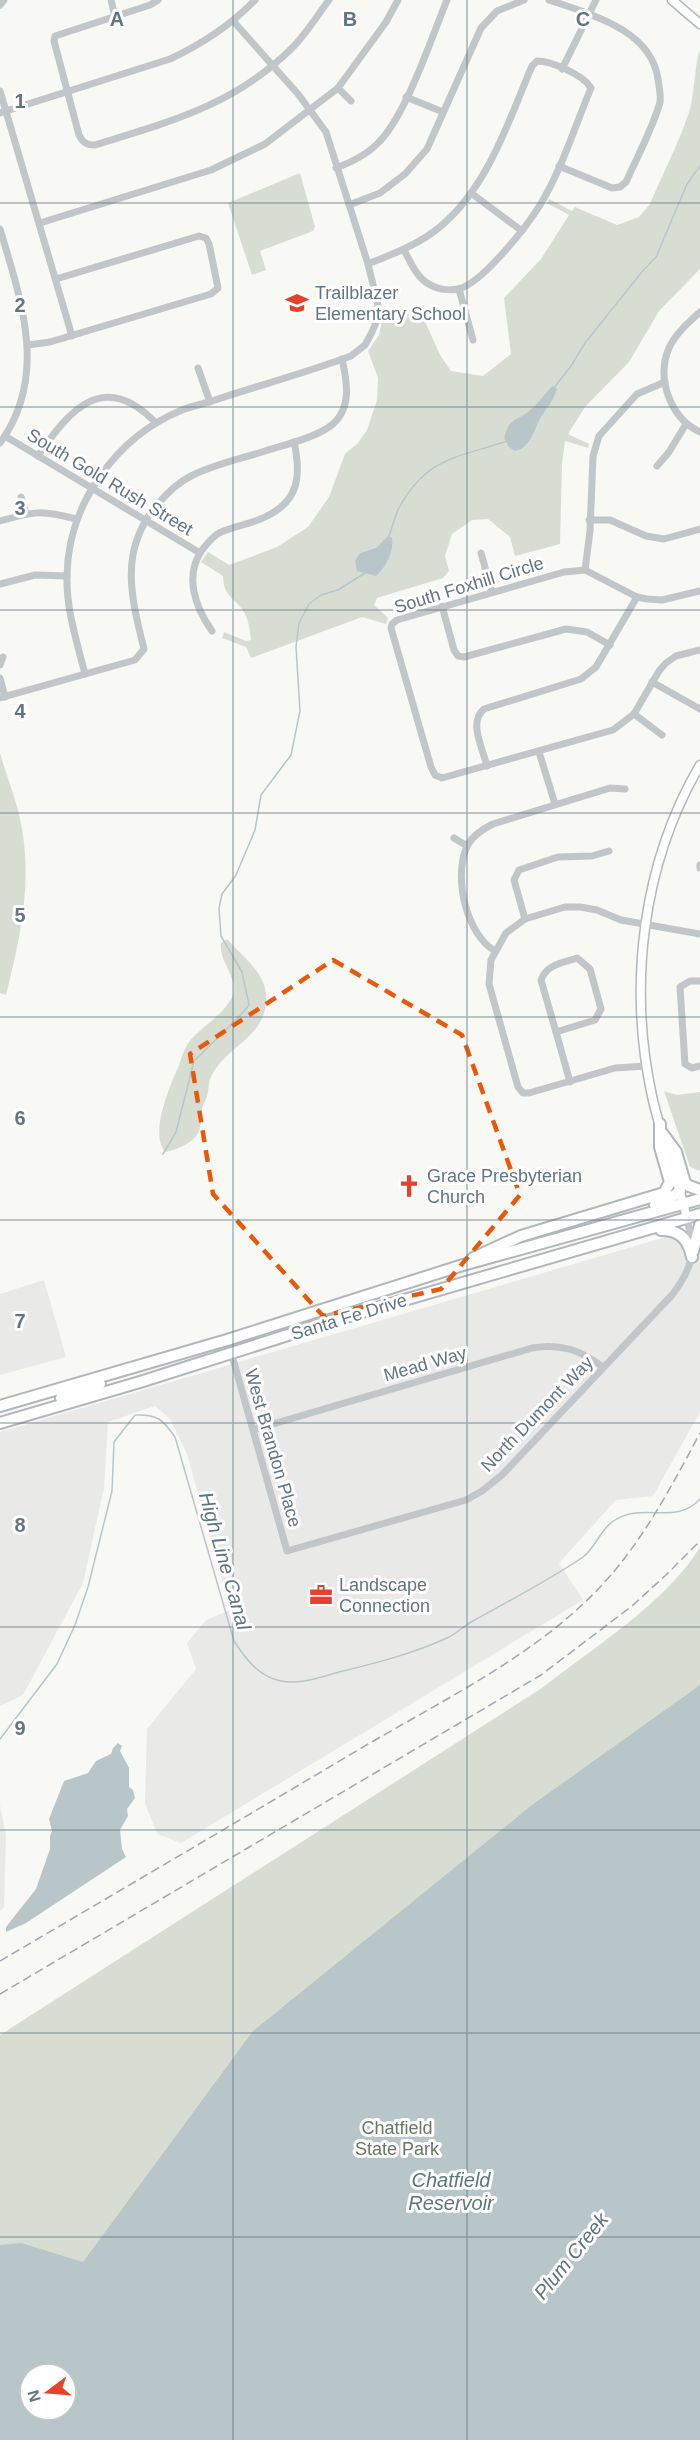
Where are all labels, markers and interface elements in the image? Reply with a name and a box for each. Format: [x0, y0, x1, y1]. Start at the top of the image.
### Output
text: A [110, 8, 124, 30]
text: B [343, 8, 357, 30]
text: C [576, 8, 590, 30]
text: 1 [14, 90, 26, 112]
place label: Trailblazer Elementary School [315, 283, 466, 324]
school or university icon: Trailblazer Elementary School [284, 290, 310, 316]
text: 2 [14, 294, 26, 316]
street label: South Gold Rush Street [23, 424, 197, 540]
text: 3 [14, 497, 26, 519]
street label: South Foxhill Circle [392, 553, 546, 617]
text: 4 [14, 700, 26, 722]
text: 5 [14, 904, 26, 926]
text: 6 [14, 1107, 26, 1129]
place label: Grace Presbyterian Church [427, 1166, 582, 1207]
church icon: Grace Presbyterian Church [396, 1173, 422, 1199]
street label: Santa Fe Drive [289, 1290, 409, 1344]
text: 7 [14, 1310, 26, 1332]
street label: Mead Way [381, 1343, 469, 1385]
street label: North Dumont Way [477, 1352, 597, 1476]
street label: West Brandon Place [241, 1367, 305, 1529]
water label: High Line Canal [195, 1490, 255, 1633]
text: 8 [14, 1514, 26, 1536]
place label: Landscape Connection [339, 1575, 430, 1616]
office icon: Landscape Connection [308, 1582, 334, 1608]
text: 9 [14, 1717, 26, 1739]
park label: Chatfield State Park [355, 2118, 440, 2159]
water label: Chatfield Reservoir [408, 2169, 495, 2214]
water label: Plum Creek [530, 2208, 613, 2304]
north arrow [18, 2362, 78, 2422]
text: N [24, 2388, 44, 2404]

